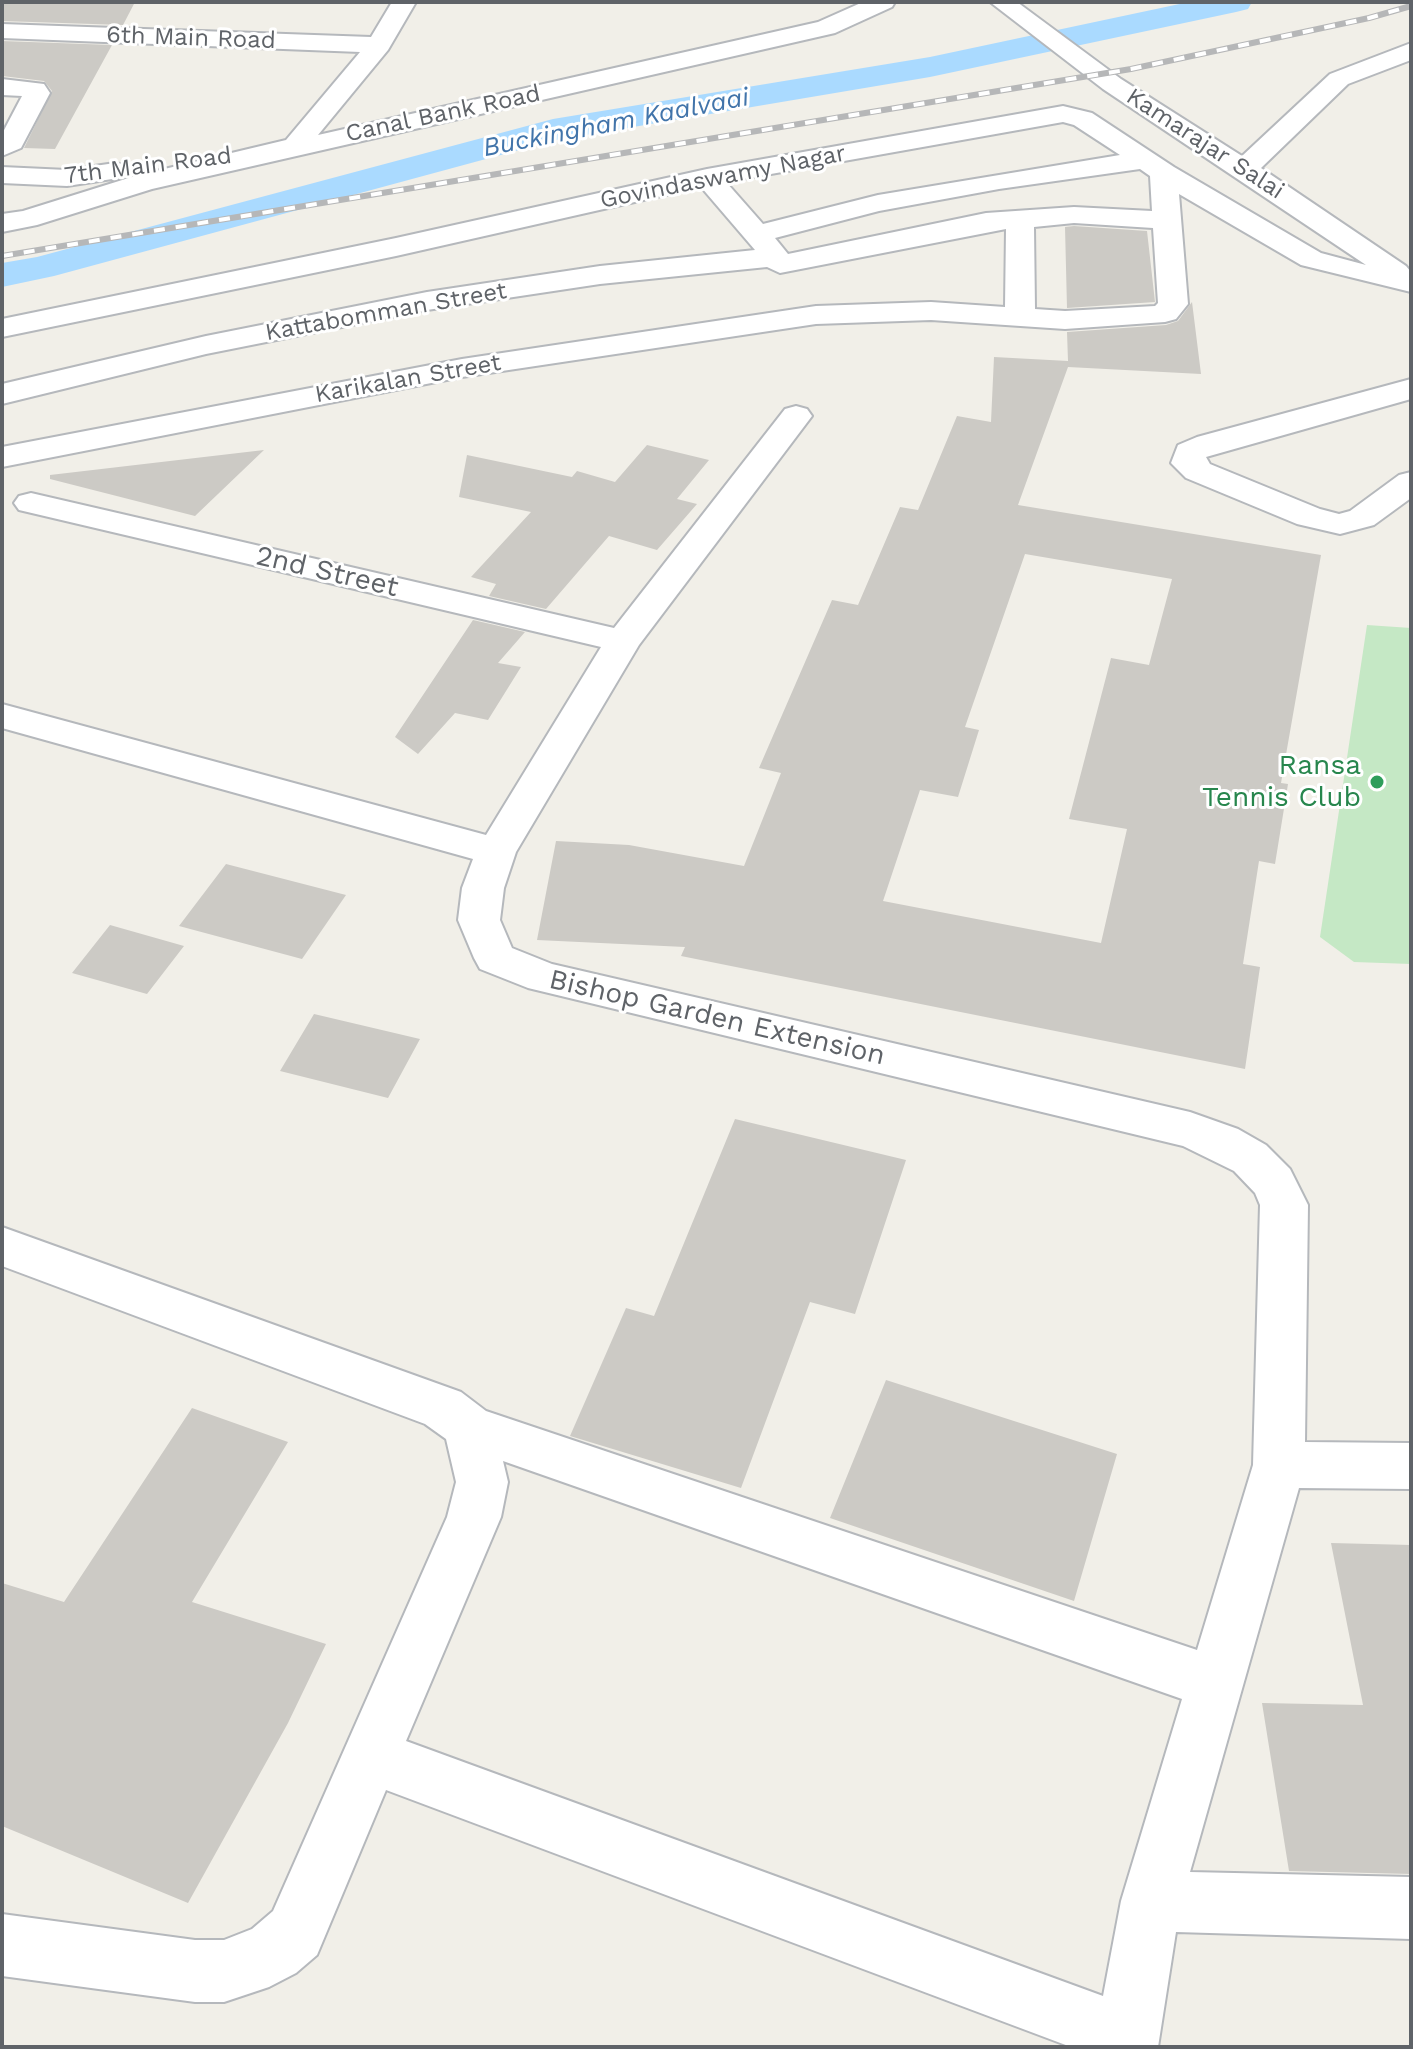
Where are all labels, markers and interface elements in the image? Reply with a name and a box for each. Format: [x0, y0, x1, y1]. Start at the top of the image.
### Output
street label: 6th Main Road [106, 21, 276, 55]
street label: Canal Bank Road [343, 79, 543, 149]
water label: Buckingham Kaalvaai [480, 82, 752, 164]
street label: Kamarajar Salai [1121, 82, 1289, 206]
street label: Govindaswamy Nagar [598, 139, 848, 215]
street label: 7th Main Road [63, 141, 233, 191]
street label: Kattabomman Street [263, 277, 509, 347]
street label: Karikalan Street [313, 348, 503, 410]
street label: 2nd Street [253, 539, 401, 605]
place label: Ransa Tennis Club [1202, 749, 1361, 815]
marker: Ransa Tennis Club [1368, 773, 1386, 791]
street label: Bishop Garden Extension [546, 963, 888, 1073]

